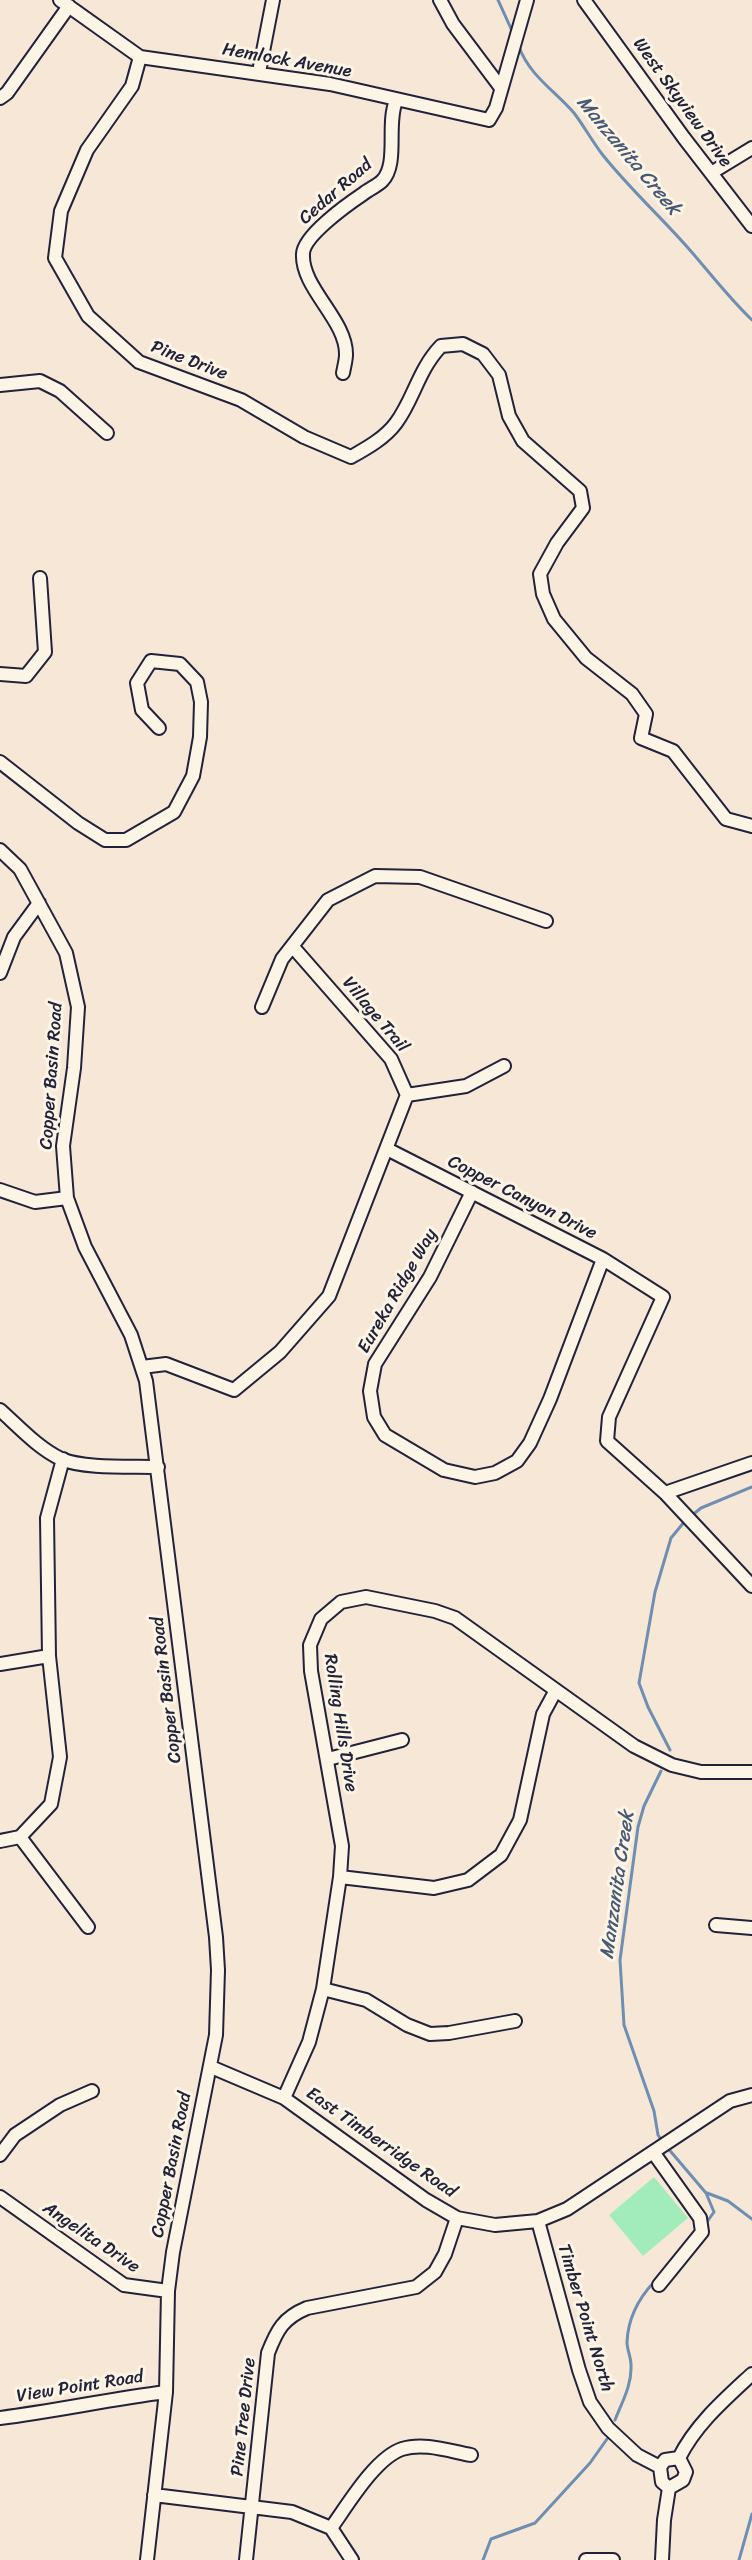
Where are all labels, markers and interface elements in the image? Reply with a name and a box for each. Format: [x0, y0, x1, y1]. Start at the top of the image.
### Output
street label: West Skyview Drive [628, 34, 736, 172]
street label: Hemlock Avenue [221, 39, 353, 83]
water label: Manzanita Creek [571, 91, 685, 221]
street label: Cedar Road [295, 154, 377, 230]
street label: Pine Drive [148, 337, 230, 385]
street label: Village Trail [337, 973, 413, 1057]
street label: Copper Basin Road [36, 1002, 68, 1150]
street label: Copper Canyon Drive [444, 1151, 600, 1245]
street label: Eureka Ridge Way [354, 1225, 442, 1357]
street label: Copper Basin Road [147, 1616, 187, 1764]
street label: Rolling Hills Drive [318, 1652, 362, 1794]
water label: Manzanita Creek [596, 1810, 640, 1960]
street label: East Timberridge Road [302, 2083, 460, 2203]
street label: Copper Basin Road [147, 2091, 197, 2239]
street label: Angelita Drive [38, 2198, 144, 2278]
street label: Timber Point North [552, 2242, 618, 2394]
street label: Pine Tree Drive [227, 2357, 261, 2477]
street label: View Point Road [15, 2366, 145, 2408]

